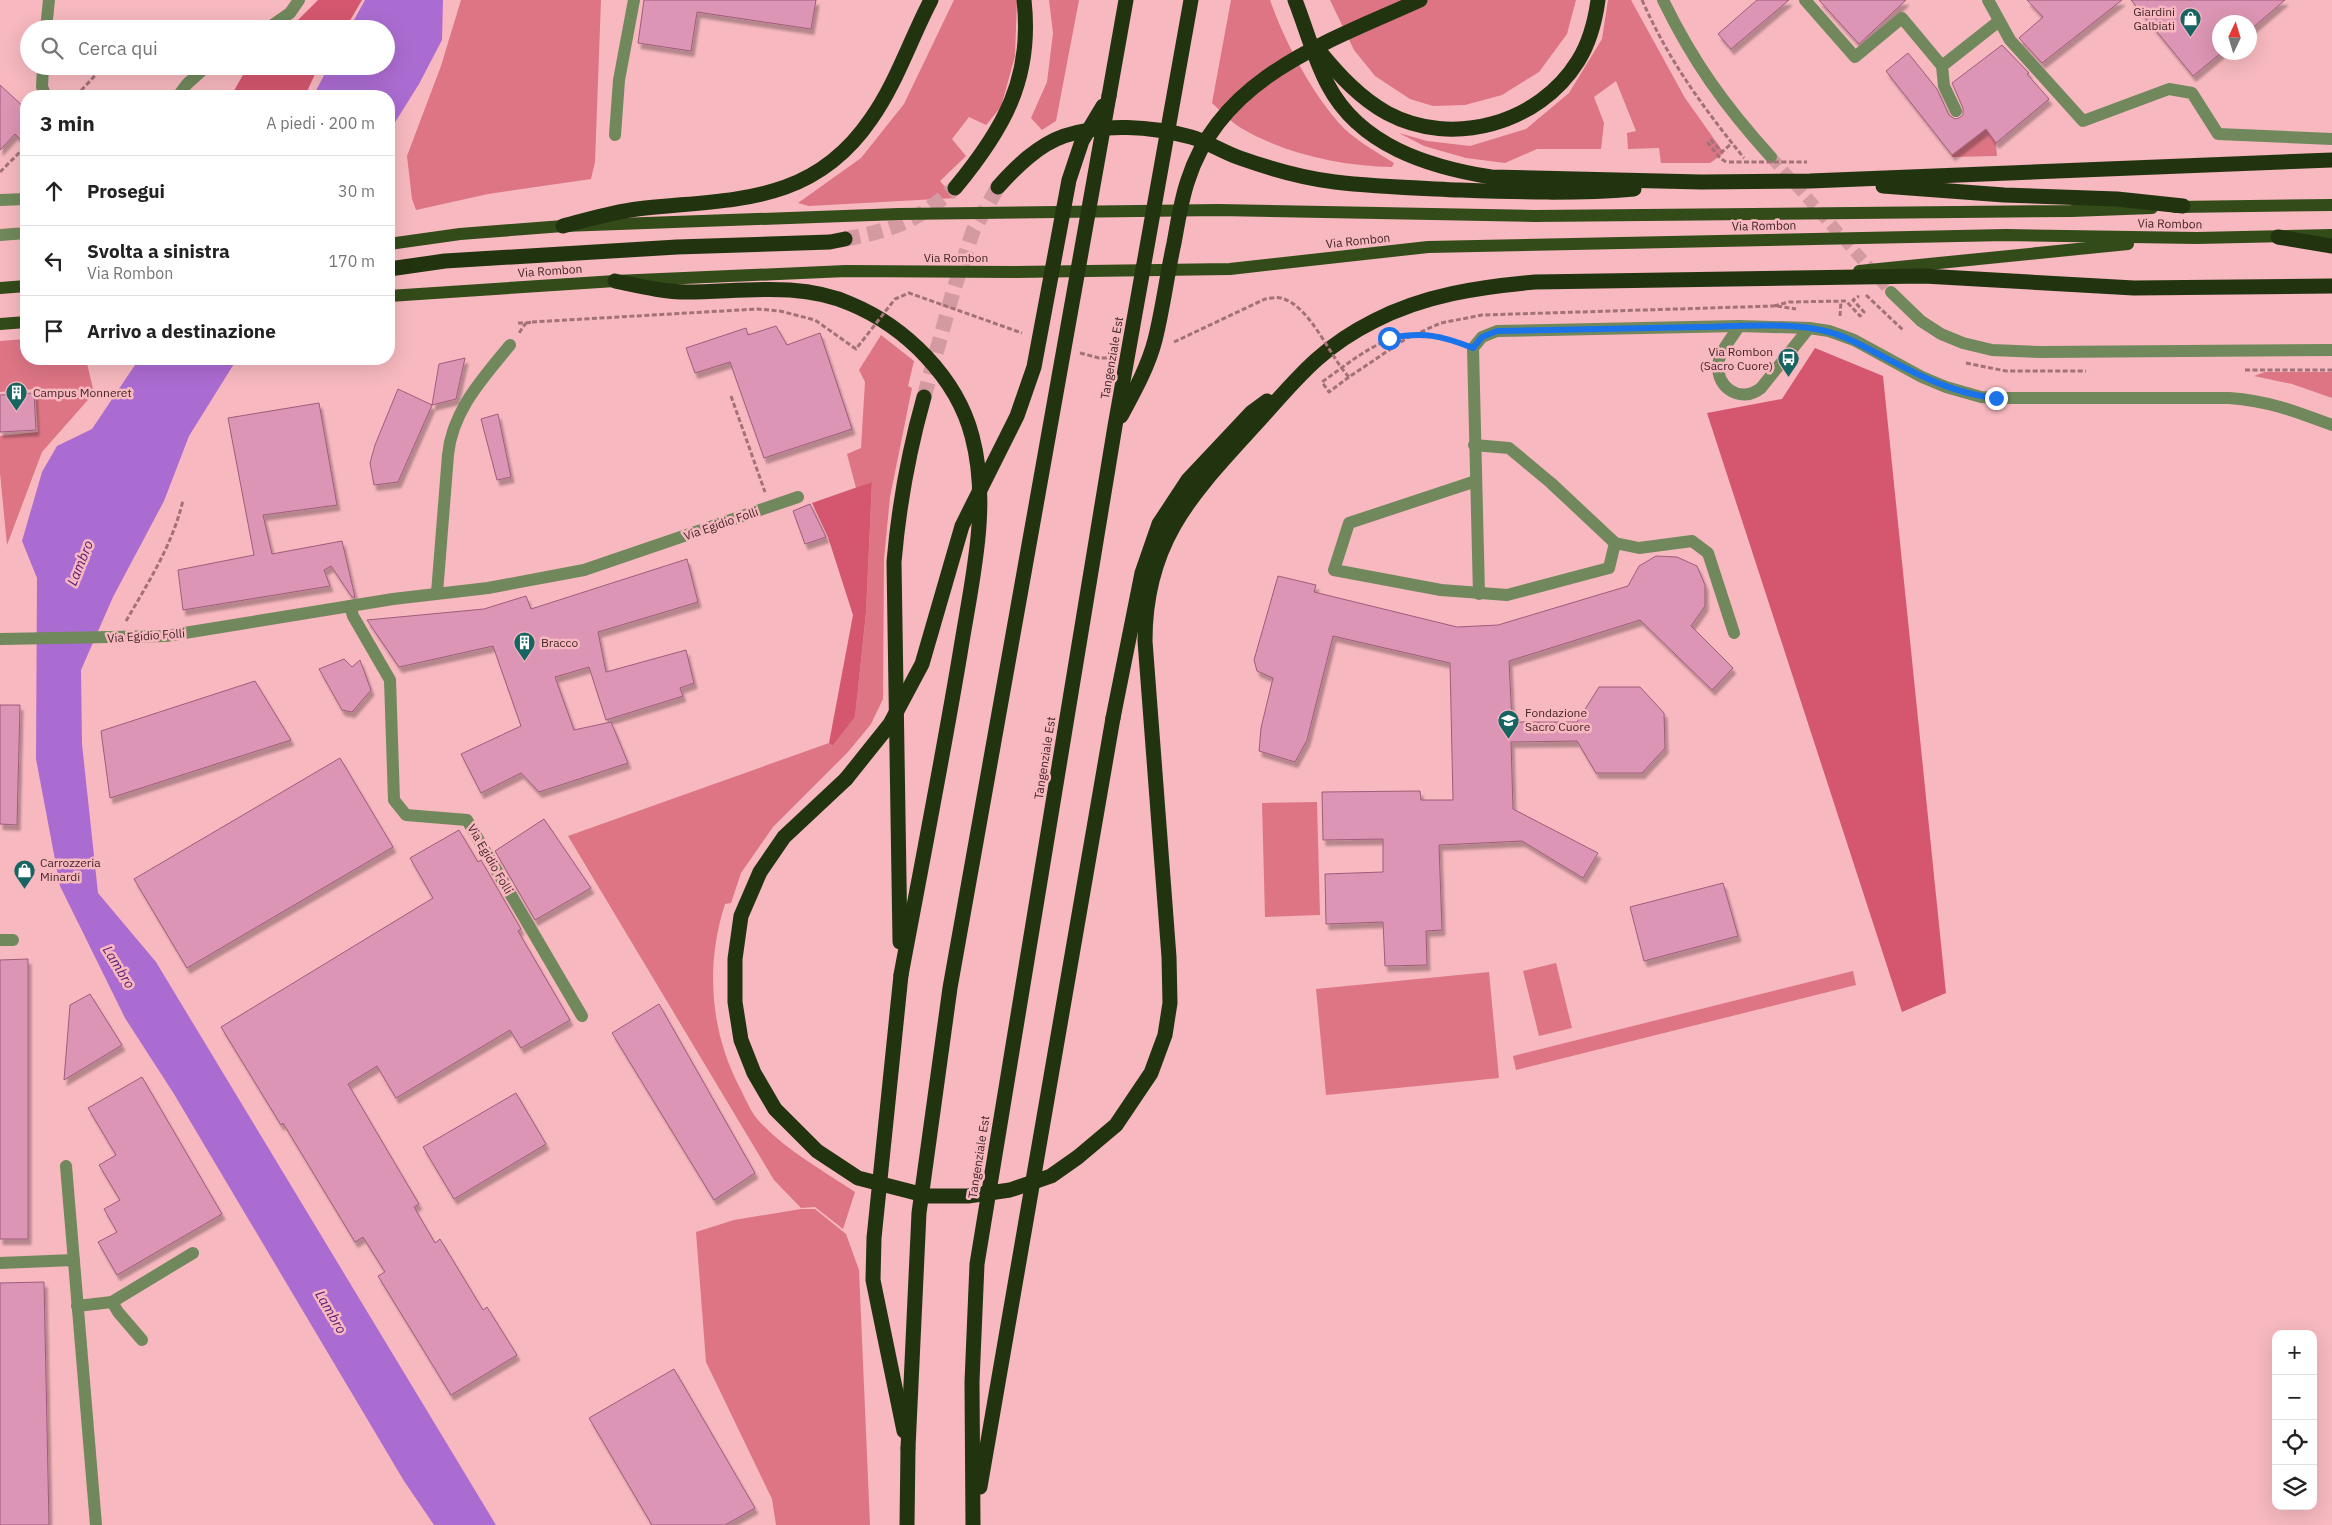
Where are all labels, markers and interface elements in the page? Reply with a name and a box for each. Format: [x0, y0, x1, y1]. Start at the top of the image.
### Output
place label: Giardini Galbiati [2133, 4, 2175, 33]
shop icon: Giardini Galbiati [2179, 7, 2203, 38]
north arrow [2212, 15, 2257, 60]
search box [20, 20, 395, 75]
icon: search [38, 34, 66, 62]
text: Cerca qui [78, 36, 158, 60]
text: 3 min [40, 109, 95, 137]
text: A piedi · 200 m [266, 113, 375, 133]
icon: ahead [40, 177, 68, 205]
text: Prosegui [87, 179, 165, 203]
text: 30 m [338, 181, 375, 201]
street label: Via Rombon [2138, 215, 2203, 232]
street label: Via Rombon [1731, 217, 1796, 234]
street label: Via Rombon [1325, 230, 1391, 251]
text: Svolta a sinistra [87, 239, 230, 263]
icon: left [40, 247, 68, 275]
street label: Via Rombon [924, 250, 988, 265]
text: 170 m [328, 251, 375, 271]
street label: Via Rombon [517, 261, 583, 280]
text: Via Rombon [87, 263, 173, 283]
street label: Tangenziale Est [1097, 315, 1126, 400]
icon: arrive [40, 317, 68, 345]
text: Arrivo a destinazione [87, 319, 276, 343]
route start [1378, 327, 1401, 350]
place label: Via Rombon (Sacro Cuore) [1700, 344, 1773, 373]
bus stop icon: Via Rombon (Sacro Cuore) [1777, 347, 1801, 378]
building icon: Campus Monneret [5, 381, 29, 412]
place label: Campus Monneret [33, 385, 132, 400]
route end [1985, 387, 2008, 410]
street label: Via Egidio Folli [682, 504, 760, 543]
water label: Lambro [63, 537, 97, 588]
street label: Via Egidio Folli [107, 625, 185, 646]
building icon: Bracco [513, 631, 537, 662]
place label: Bracco [541, 635, 579, 650]
place label: Fondazione Sacro Cuore [1525, 705, 1591, 734]
school or university icon: Fondazione Sacro Cuore [1497, 708, 1521, 739]
street label: Tangenziale Est [1031, 715, 1058, 800]
street label: Via Egidio Folli [464, 821, 516, 896]
place label: Carrozzeria Minardi [40, 855, 101, 884]
shop icon: Carrozzeria Minardi [12, 858, 36, 889]
water label: Lambro [99, 942, 139, 992]
street label: Tangenziale Est [965, 1114, 992, 1199]
water label: Lambro [311, 1287, 351, 1337]
map controls [2272, 1330, 2317, 1510]
button: + [2272, 1330, 2317, 1375]
button: − [2272, 1375, 2317, 1420]
button: locate [2272, 1420, 2317, 1465]
button: layers [2272, 1465, 2317, 1510]

